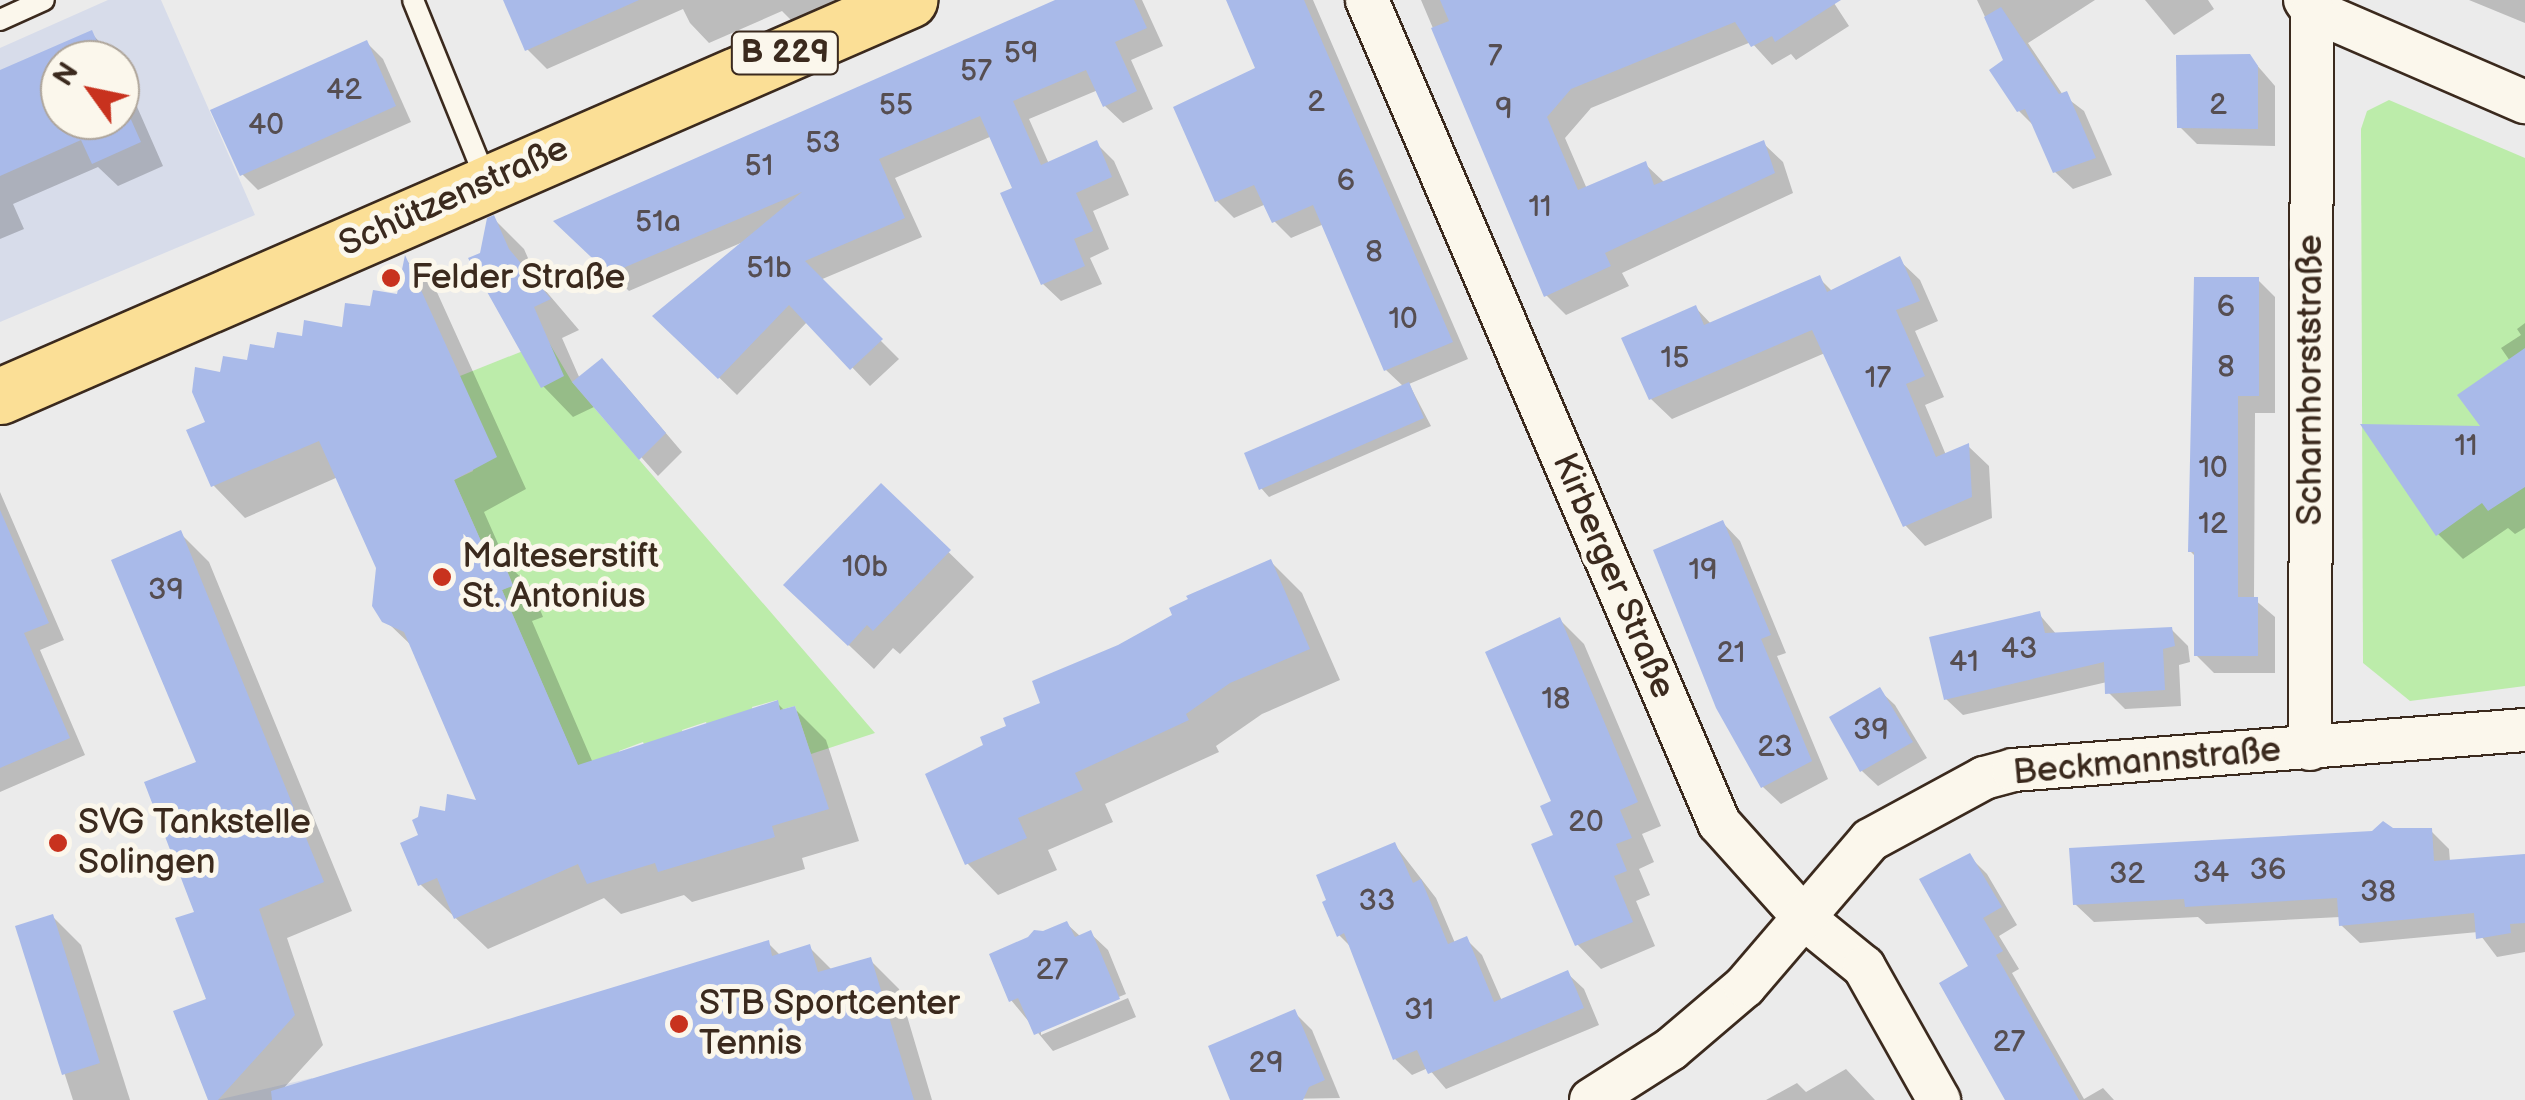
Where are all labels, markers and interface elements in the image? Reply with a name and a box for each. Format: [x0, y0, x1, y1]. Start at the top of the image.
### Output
road number: B 229 [730, 26, 840, 80]
house number: 59 [1004, 35, 1038, 71]
house number: 7 [1488, 38, 1502, 74]
north arrow [40, 40, 140, 140]
house number: 57 [960, 53, 992, 89]
text: N [47, 57, 86, 92]
house number: 42 [326, 72, 362, 108]
house number: 2 [1307, 84, 1325, 120]
house number: 55 [879, 87, 913, 123]
house number: 2 [2209, 87, 2227, 123]
house number: 9 [1495, 91, 1513, 127]
house number: 40 [248, 107, 284, 143]
house number: 53 [805, 125, 841, 161]
street label: Schützenstraße [333, 128, 575, 266]
house number: 51 [745, 148, 773, 184]
house number: 6 [1337, 163, 1355, 199]
house number: 11 [1528, 189, 1552, 225]
house number: 51a [635, 204, 681, 240]
house number: 8 [1365, 234, 1383, 270]
street label: Scharnhorststraße [2290, 234, 2332, 526]
house number: 51b [746, 250, 792, 286]
place label: Felder Straße [411, 257, 626, 299]
marker: Felder Straße [380, 267, 402, 289]
house number: 6 [2217, 289, 2235, 325]
house number: 10 [1388, 301, 1418, 337]
house number: 15 [1661, 340, 1689, 376]
house number: 8 [2217, 349, 2235, 385]
house number: 17 [1865, 360, 1891, 396]
house number: 11 [2454, 428, 2478, 464]
street label: Kirberger Straße [1542, 447, 1684, 705]
house number: 10 [2198, 450, 2228, 486]
house number: 12 [2198, 506, 2228, 542]
place label: Malteserstift St. Antonius [462, 536, 659, 618]
house number: 10b [842, 549, 888, 585]
house number: 19 [1689, 552, 1717, 588]
marker: Malteserstift St. Antonius [431, 566, 453, 588]
house number: 39 [148, 572, 184, 608]
house number: 43 [2001, 631, 2037, 667]
house number: 21 [1717, 635, 1745, 671]
house number: 41 [1949, 644, 1979, 680]
house number: 18 [1541, 681, 1571, 717]
house number: 39 [1853, 712, 1889, 748]
house number: 23 [1757, 729, 1793, 765]
street label: Beckmannstraße [2011, 729, 2283, 795]
place label: SVG Tankstelle Solingen [78, 802, 312, 884]
house number: 20 [1568, 804, 1604, 840]
marker: SVG Tankstelle Solingen [47, 832, 69, 854]
house number: 36 [2250, 852, 2286, 888]
house number: 34 [2193, 855, 2229, 891]
house number: 32 [2109, 856, 2145, 892]
house number: 38 [2360, 874, 2396, 910]
house number: 33 [1359, 883, 1395, 919]
house number: 27 [1036, 952, 1068, 988]
place label: STB Sportcenter Tennis [699, 983, 960, 1065]
house number: 31 [1404, 992, 1434, 1028]
marker: STB Sportcenter Tennis [668, 1013, 690, 1035]
house number: 27 [1993, 1024, 2025, 1060]
house number: 29 [1248, 1045, 1284, 1081]

